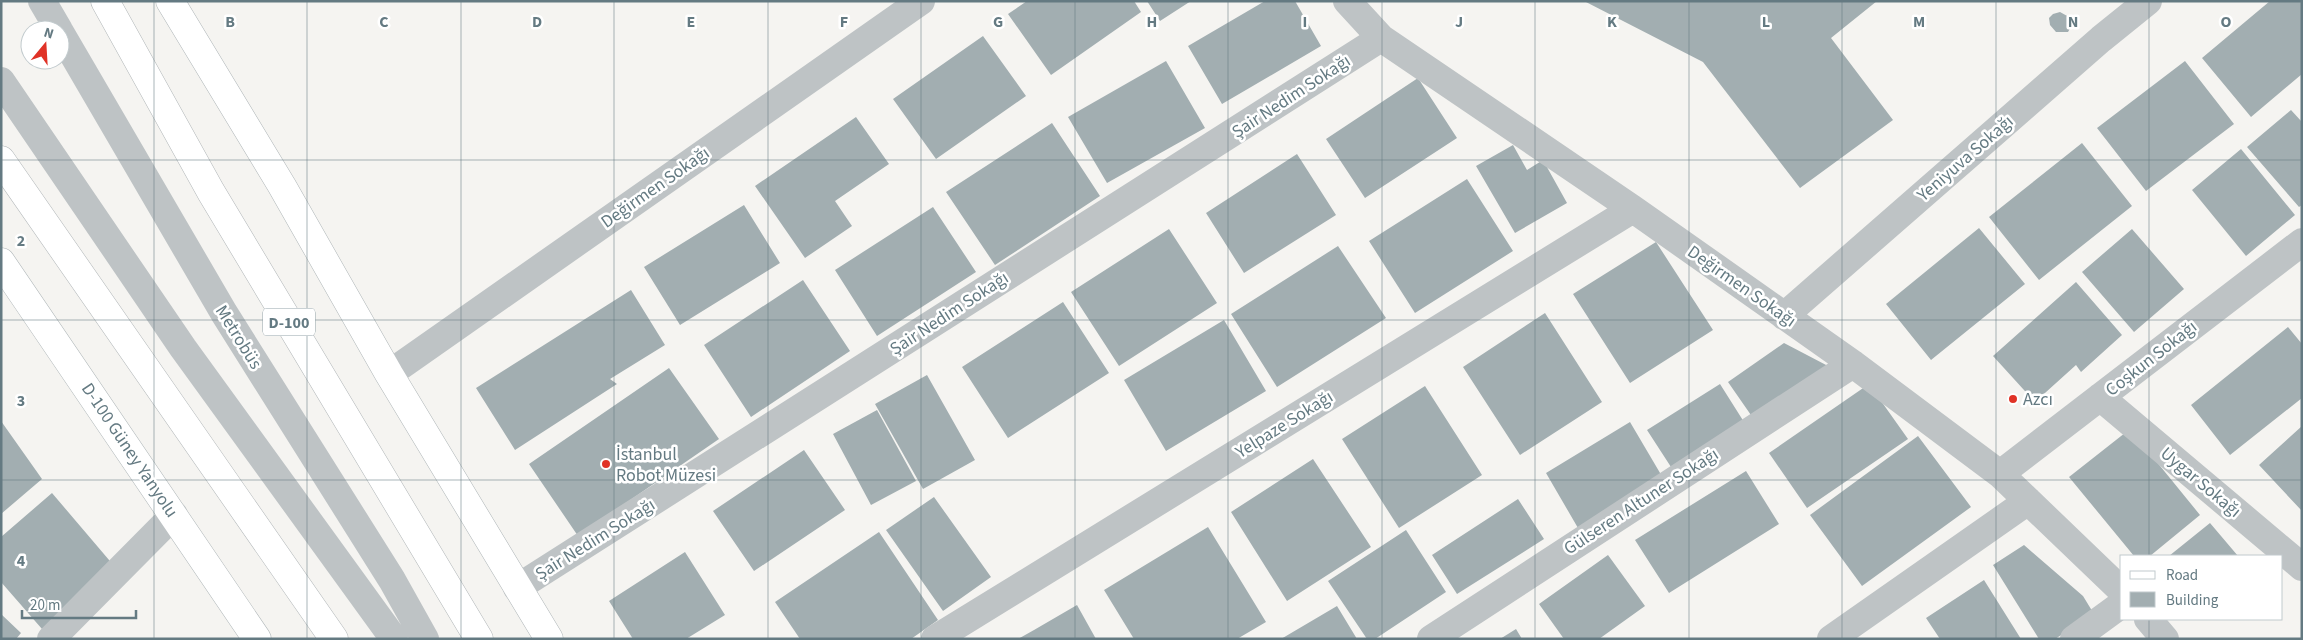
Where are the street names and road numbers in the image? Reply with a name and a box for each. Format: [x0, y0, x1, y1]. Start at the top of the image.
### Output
street label: Şair Nedim Sokağı [1227, 49, 1356, 144]
street label: Yeniyuva Sokağı [1911, 109, 2019, 208]
street label: Değirmen Sokağı [596, 141, 715, 234]
street label: Değirmen Sokağı [1682, 240, 1801, 333]
street label: Şair Nedim Sokağı [885, 266, 1014, 361]
street label: Metrobüs [209, 301, 268, 374]
road number: D-100 [263, 308, 315, 336]
street label: Coşkun Sokağı [2100, 315, 2202, 402]
street label: D-100 Güney Yanyolu [75, 378, 184, 523]
street label: Yelpaze Sokağı [1230, 384, 1338, 465]
street label: Uygar Sokağı [2155, 441, 2246, 524]
street label: Gülseren Altuner Sokağı [1559, 442, 1724, 561]
street label: Şair Nedim Sokağı [530, 492, 660, 586]

